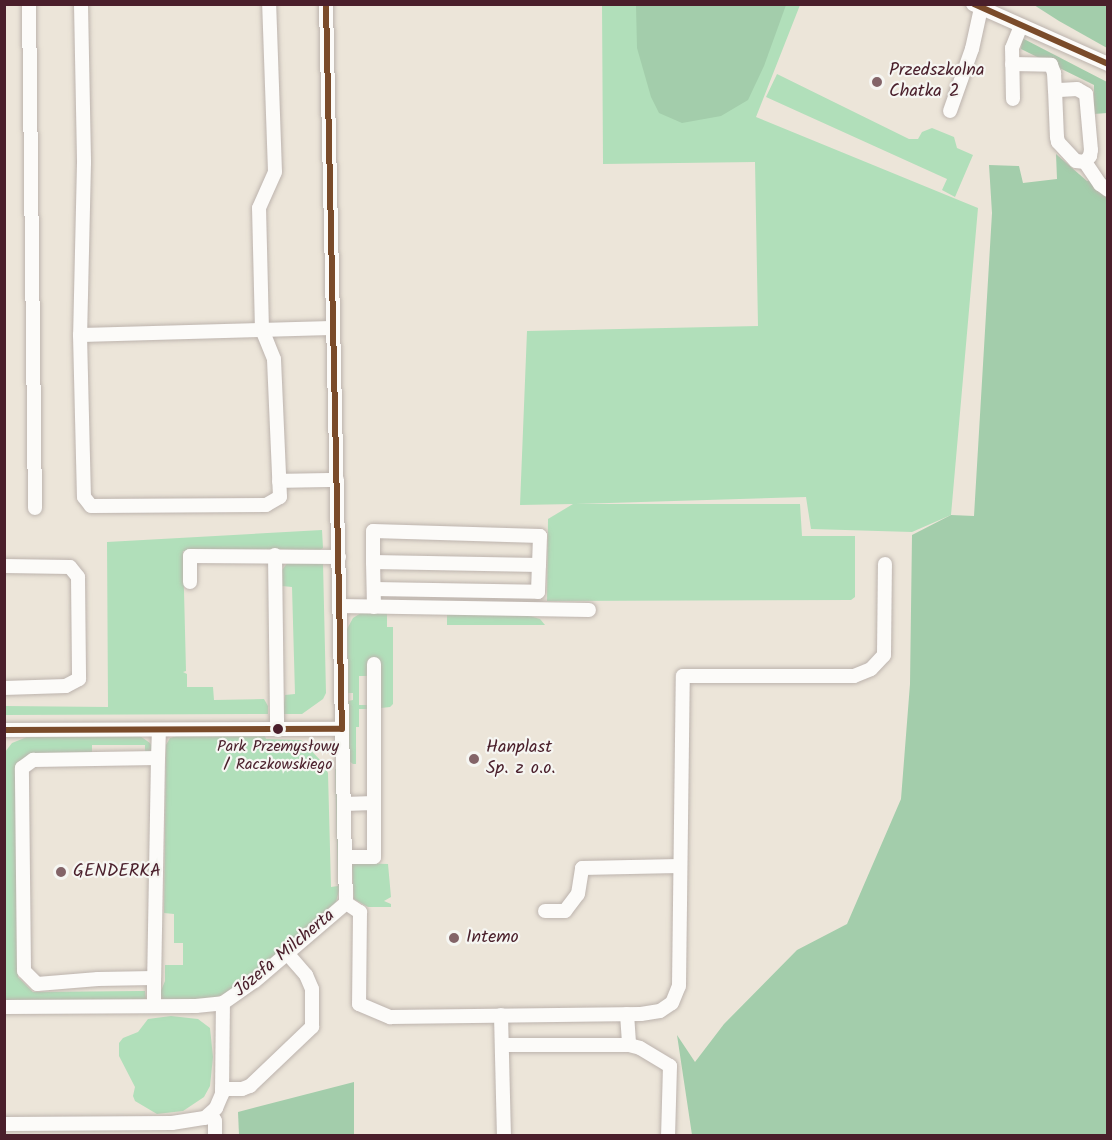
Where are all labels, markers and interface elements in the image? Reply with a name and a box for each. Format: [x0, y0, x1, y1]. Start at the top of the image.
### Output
place label: Przedszkolna Chatka 2 [889, 61, 984, 104]
marker: Przedszkolna Chatka 2 [870, 75, 884, 89]
marker: Park Przemysłowy / Raczkowskiego [272, 723, 284, 735]
place label: Park Przemysłowy / Raczkowskiego [217, 737, 339, 775]
place label: Hanplast Sp. z o.o. [486, 738, 556, 780]
marker: Hanplast Sp. z o.o. [467, 752, 481, 766]
place label: GENDERKA [73, 861, 161, 883]
marker: GENDERKA [54, 865, 68, 879]
street label: Józefa Milcherta [230, 906, 340, 1002]
place label: Intemo [466, 927, 519, 949]
marker: Intemo [447, 931, 461, 945]

